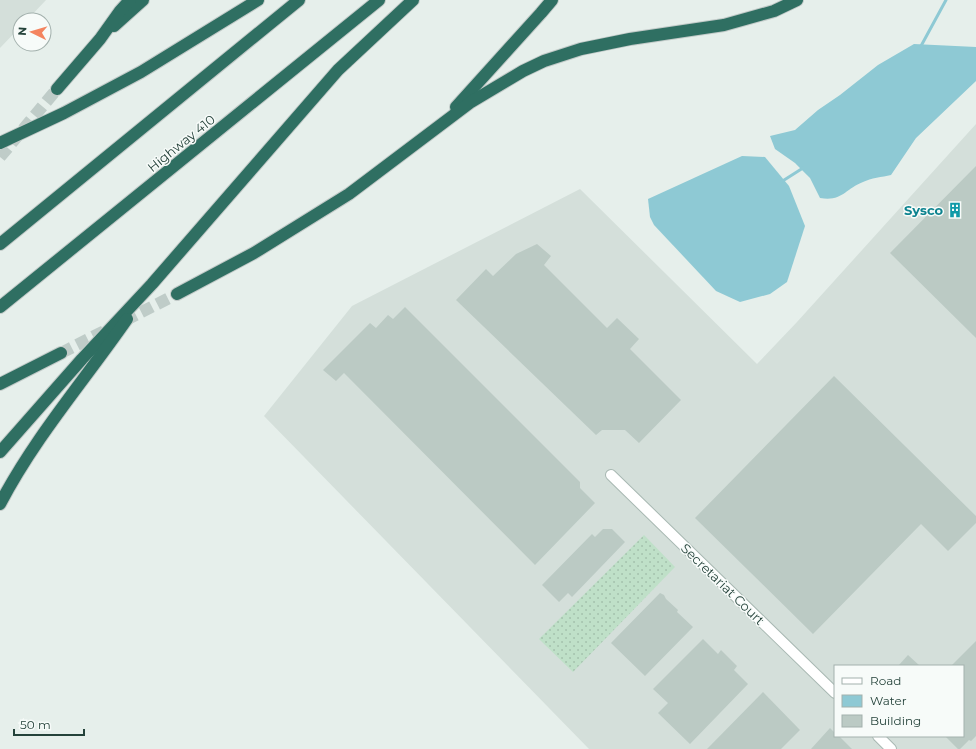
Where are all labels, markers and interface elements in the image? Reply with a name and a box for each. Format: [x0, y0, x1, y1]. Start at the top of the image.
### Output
north arrow [12, 12, 52, 52]
text: N [15, 26, 29, 36]
street label: Highway 410 [144, 111, 218, 175]
building icon: Sysco [946, 201, 964, 219]
place label: Sysco [904, 202, 943, 218]
street label: Secretariat Court [678, 540, 768, 628]
legend [834, 665, 964, 737]
text: Road [870, 673, 901, 688]
text: Water [870, 693, 907, 708]
scale bar [14, 711, 84, 737]
text: Building [870, 713, 921, 728]
text: 50 m [20, 717, 51, 732]

